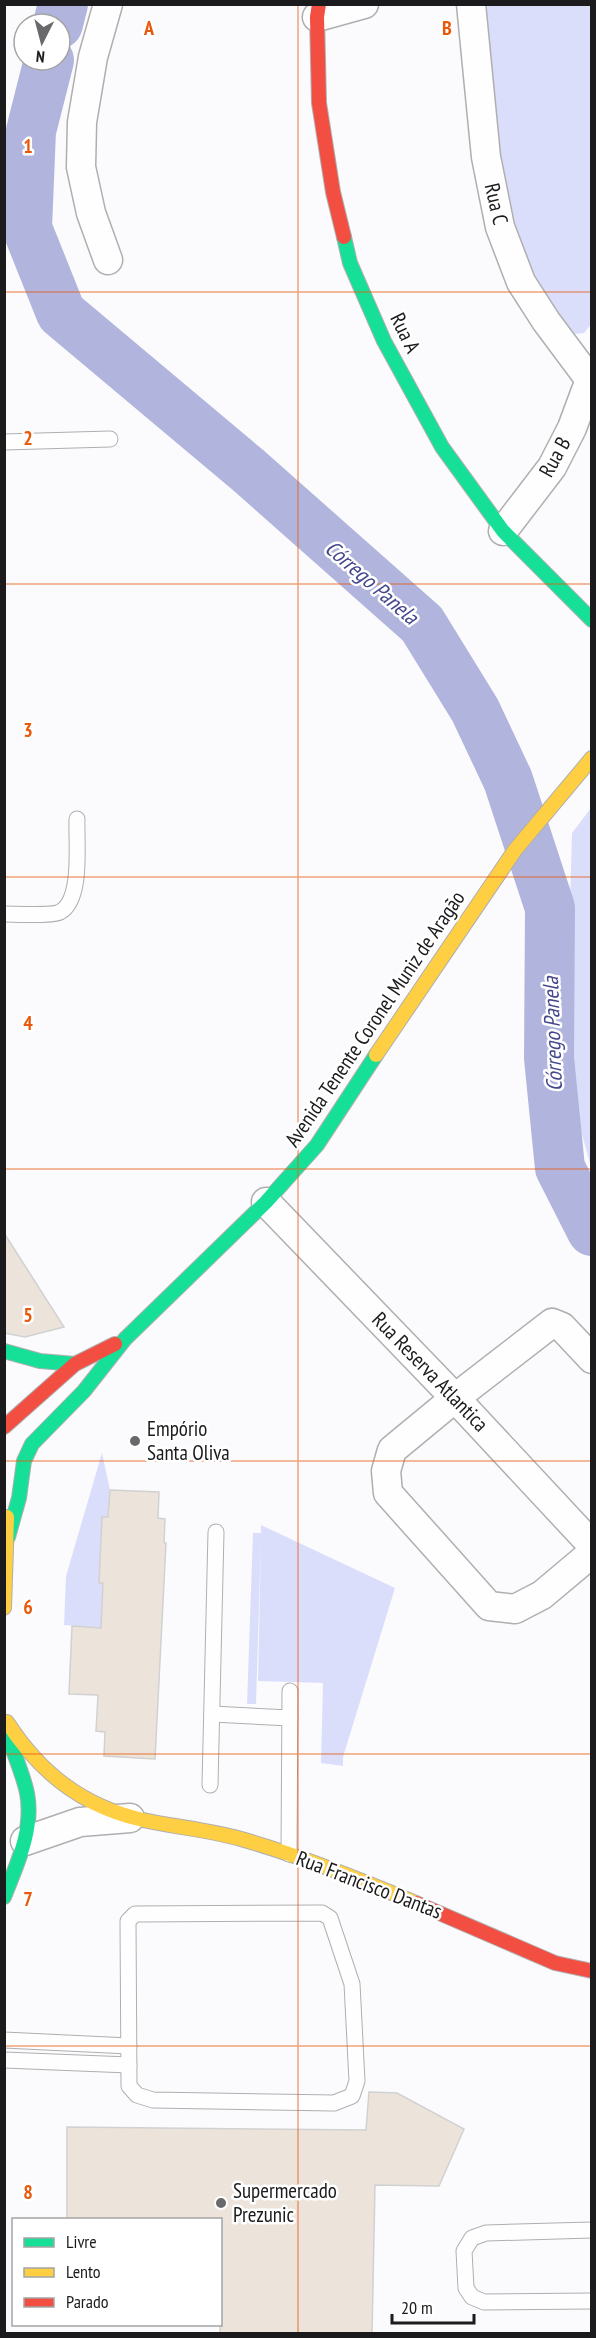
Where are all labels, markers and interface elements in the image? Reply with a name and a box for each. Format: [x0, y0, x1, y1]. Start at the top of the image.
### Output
north arrow [12, 12, 72, 72]
text: A [143, 15, 155, 41]
text: B [442, 15, 452, 41]
text: N [35, 47, 46, 67]
text: 1 [23, 133, 33, 159]
street label: Rua C [479, 181, 514, 228]
street label: Rua A [384, 308, 427, 357]
text: 2 [23, 425, 33, 451]
street label: Rua B [533, 432, 577, 482]
water label: Córrego Panela [320, 534, 425, 631]
text: 3 [23, 717, 33, 743]
street label: Avenida Tenente Coronel Muniz de Aragão [279, 885, 471, 1152]
water label: Córrego Panela [536, 975, 568, 1092]
text: 4 [23, 1010, 33, 1036]
text: 5 [23, 1302, 33, 1328]
street label: Rua Reserva Atlantica [366, 1306, 494, 1437]
place label: Empório Santa Oliva [147, 1415, 230, 1466]
marker: Empório Santa Oliva [128, 1434, 142, 1448]
text: 6 [23, 1594, 33, 1620]
street label: Rua Francisco Dantas [293, 1844, 446, 1925]
text: 7 [23, 1886, 33, 1912]
place label: Supermercado Prezunic [233, 2177, 337, 2228]
text: 8 [23, 2179, 33, 2205]
marker: Supermercado Prezunic [214, 2196, 228, 2210]
legend [12, 2218, 222, 2326]
text: Livre [66, 2230, 97, 2253]
text: Lento [66, 2260, 101, 2283]
scale bar [392, 2287, 474, 2325]
text: Parado [66, 2290, 109, 2313]
text: 20 m [401, 2296, 433, 2319]

